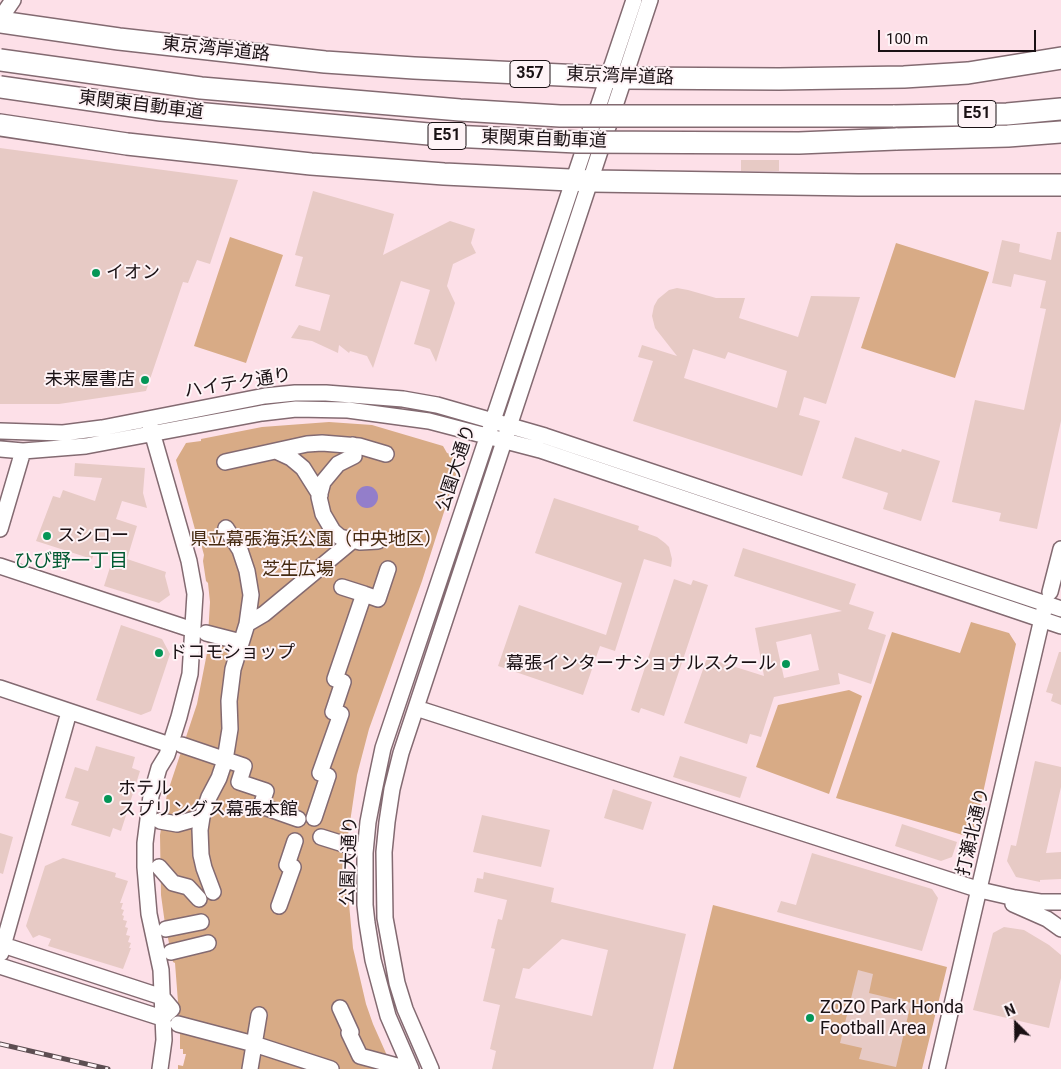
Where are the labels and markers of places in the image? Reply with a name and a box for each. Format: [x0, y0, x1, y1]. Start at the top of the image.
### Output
place label: イオン [106, 262, 160, 284]
marker: イオン [90, 267, 102, 279]
place label: 未来屋書店 [45, 369, 135, 391]
marker: 未来屋書店 [139, 374, 151, 386]
place label: スシロー [57, 525, 129, 547]
marker: スシロー [41, 530, 53, 542]
place label: ドコモショップ [169, 642, 295, 664]
marker: ドコモショップ [153, 647, 165, 659]
place label: 幕張インターナショナルスクール [506, 653, 776, 675]
marker: 幕張インターナショナルスクール [780, 658, 792, 670]
place label: ホテル スプリングス幕張本館 [118, 778, 298, 821]
marker: ホテル スプリングス幕張本館 [102, 793, 114, 805]
place label: ZOZO Park Honda Football Area [820, 997, 964, 1040]
marker: ZOZO Park Honda Football Area [804, 1012, 816, 1024]

